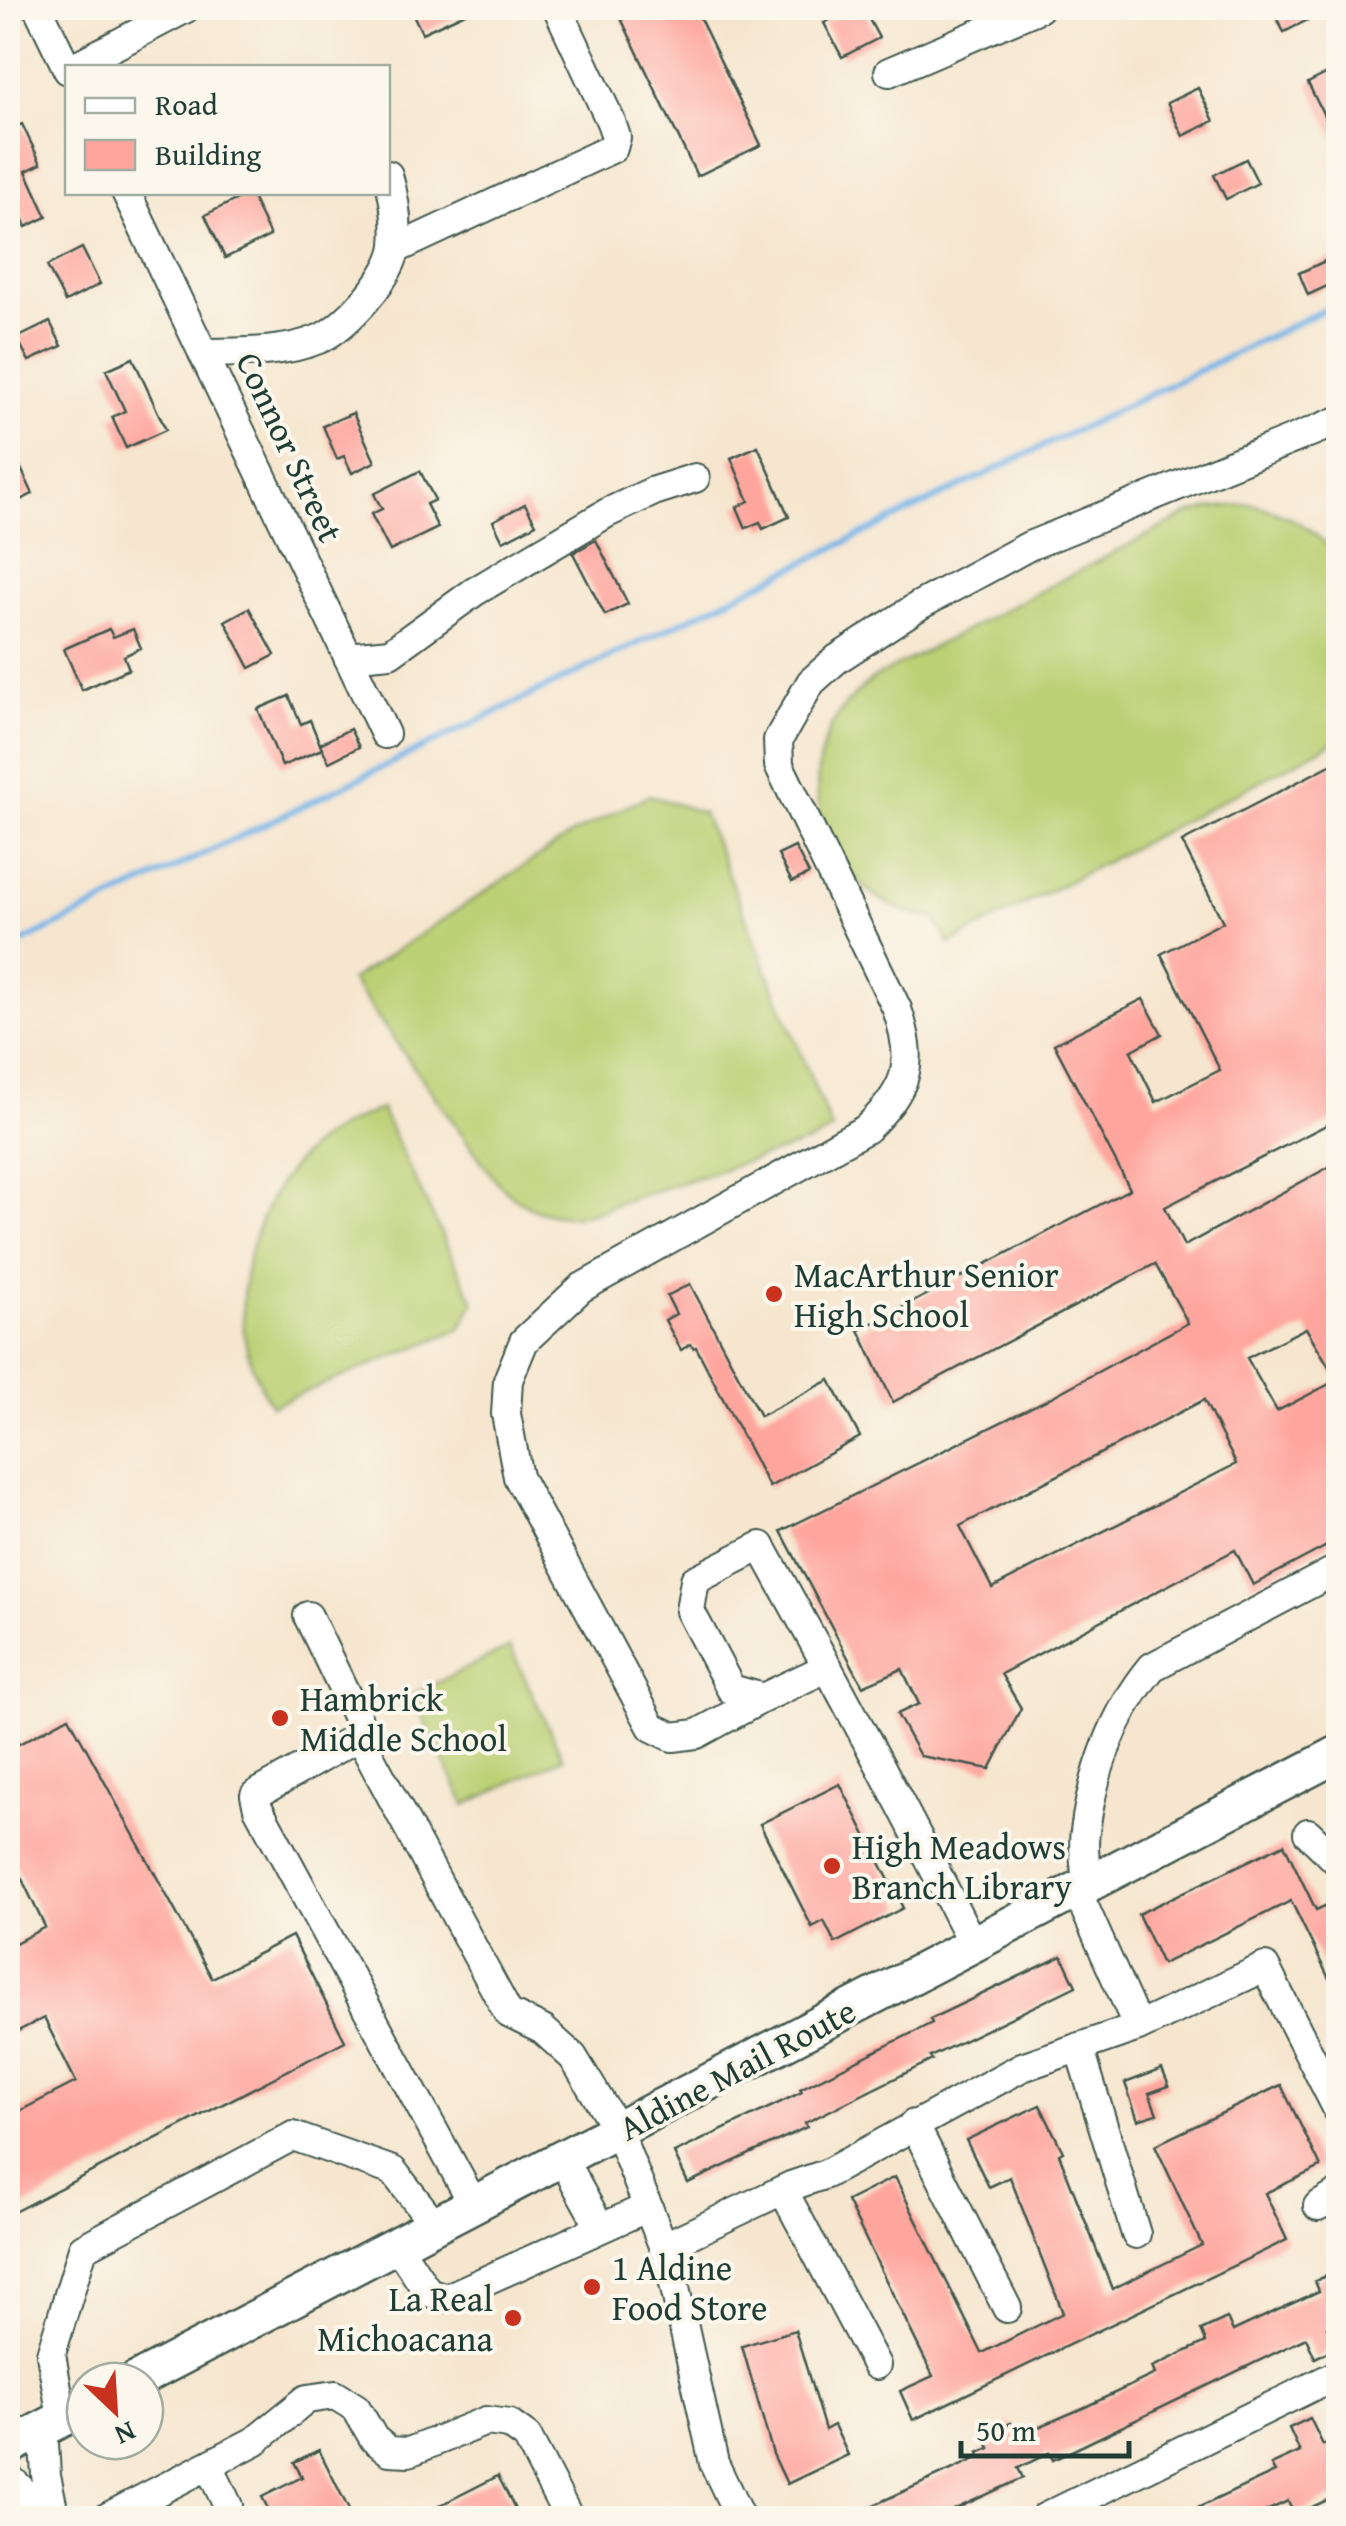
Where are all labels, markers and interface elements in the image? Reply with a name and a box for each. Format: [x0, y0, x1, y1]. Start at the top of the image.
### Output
legend [65, 65, 390, 195]
text: Road [155, 82, 218, 126]
text: Building [155, 132, 261, 176]
street label: Connor Street [224, 343, 356, 551]
place label: MacArthur Senior High School [794, 1249, 1059, 1340]
marker: MacArthur Senior High School [763, 1283, 785, 1305]
place label: Hambrick Middle School [300, 1673, 507, 1764]
marker: Hambrick Middle School [269, 1707, 291, 1729]
place label: High Meadows Branch Library [852, 1821, 1073, 1912]
marker: High Meadows Branch Library [821, 1855, 843, 1877]
street label: Aldine Mail Route [610, 1985, 864, 2153]
place label: 1 Aldine Food Store [612, 2242, 767, 2333]
place label: La Real Michoacana [317, 2273, 493, 2364]
marker: 1 Aldine Food Store [581, 2276, 603, 2298]
marker: La Real Michoacana [502, 2307, 524, 2329]
north arrow [65, 2361, 165, 2461]
scale bar [961, 2396, 1128, 2458]
text: 50 m [976, 2408, 1036, 2452]
text: N [108, 2412, 143, 2457]

